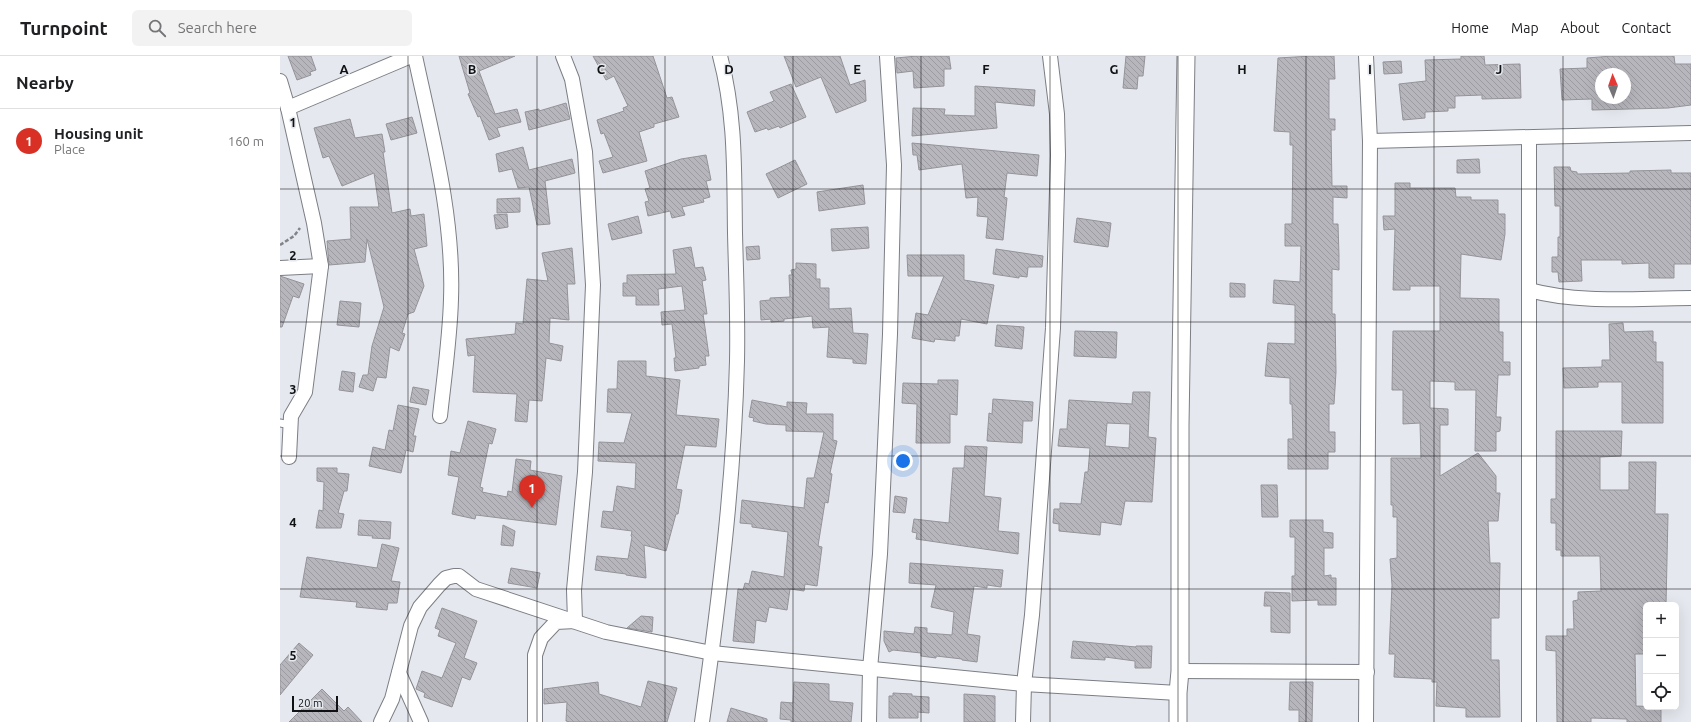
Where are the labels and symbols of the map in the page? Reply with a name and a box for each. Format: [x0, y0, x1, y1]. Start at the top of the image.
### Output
text: A [339, 62, 349, 76]
text: B [468, 62, 477, 76]
text: C [597, 62, 606, 76]
text: D [724, 62, 734, 76]
text: E [853, 62, 861, 76]
text: F [982, 62, 990, 76]
text: G [1110, 62, 1119, 76]
text: H [1237, 62, 1247, 76]
text: I [1368, 62, 1372, 76]
text: J [1496, 62, 1502, 76]
north arrow [1595, 68, 1631, 104]
text: 1 [289, 115, 297, 129]
text: 2 [289, 248, 297, 262]
text: 3 [289, 382, 297, 396]
your location [893, 451, 913, 471]
pin: 1 [519, 475, 545, 508]
text: 4 [289, 515, 297, 529]
text: 5 [289, 648, 297, 662]
scale bar [292, 694, 338, 713]

